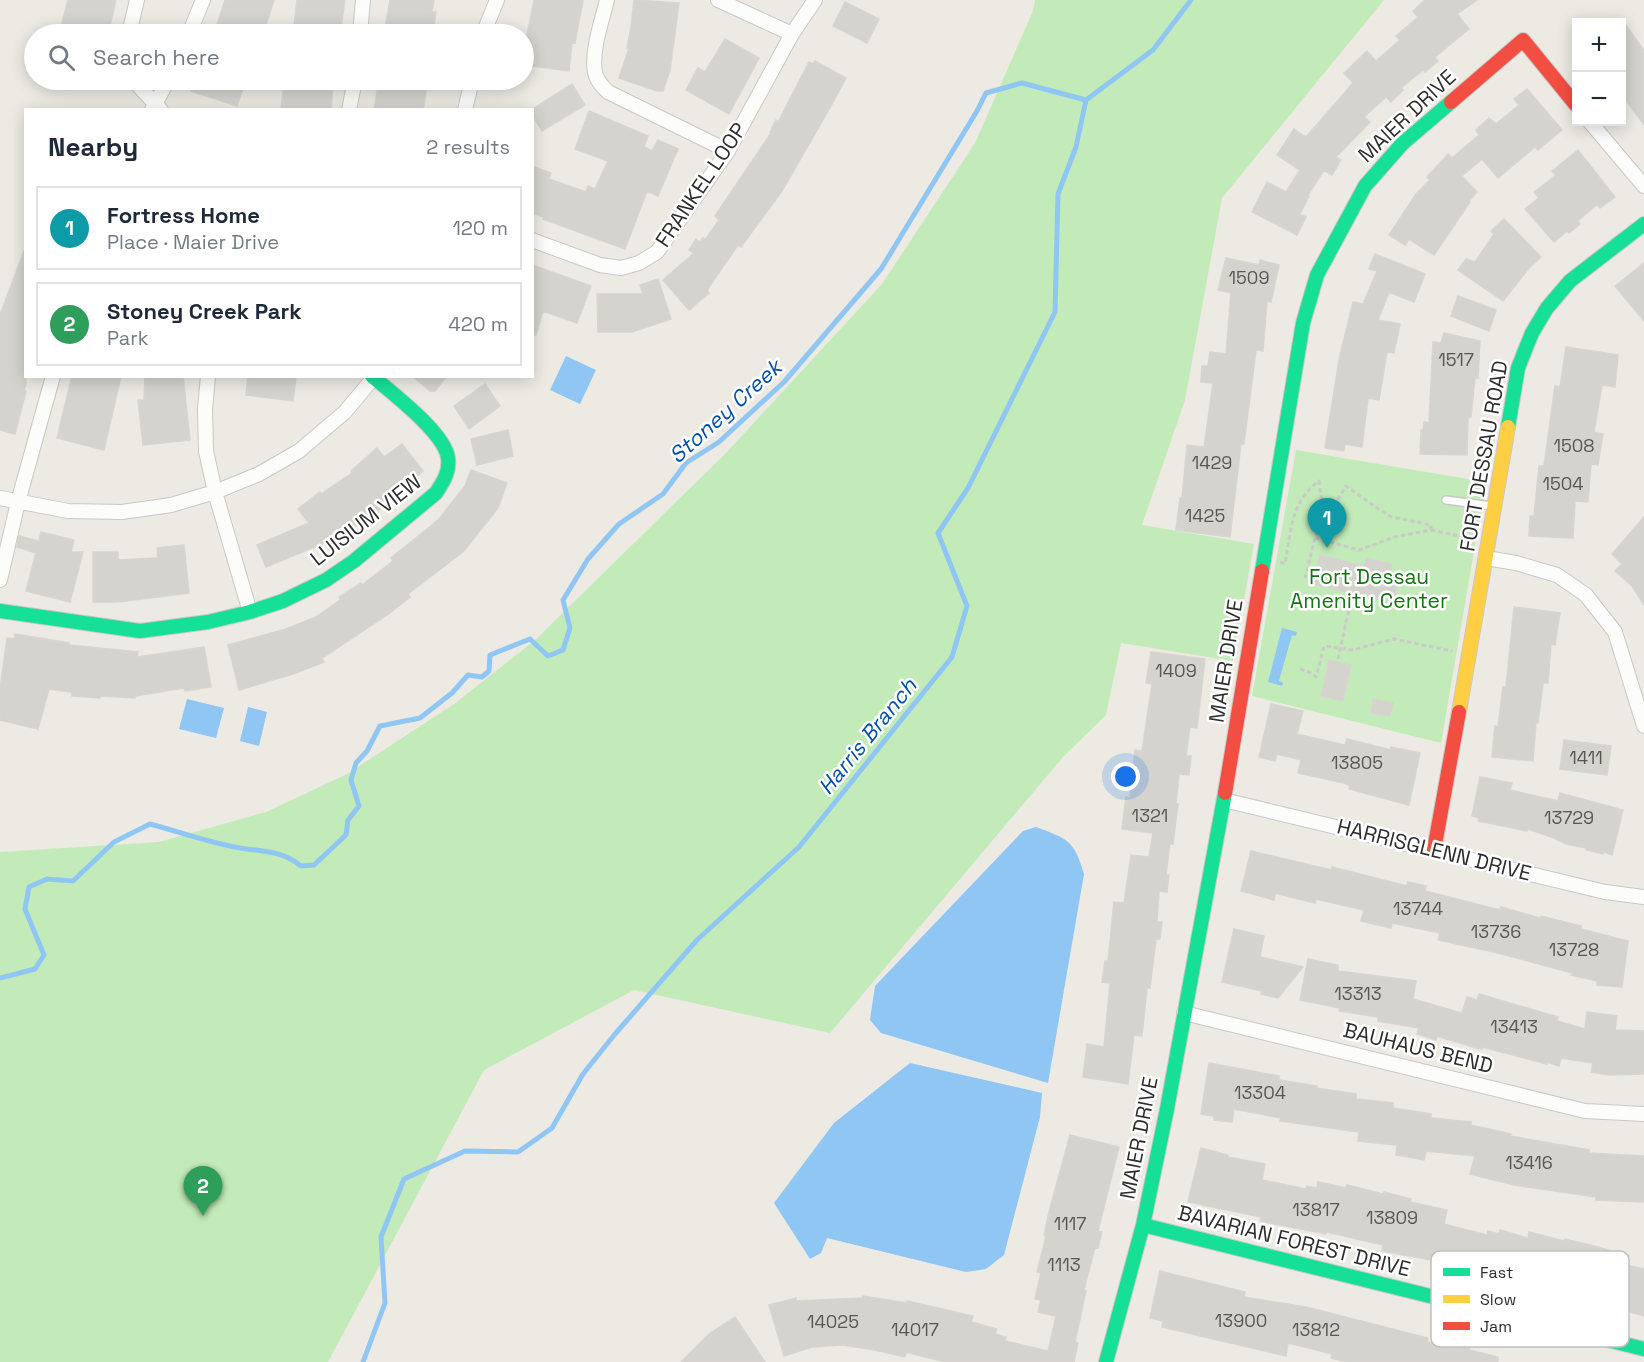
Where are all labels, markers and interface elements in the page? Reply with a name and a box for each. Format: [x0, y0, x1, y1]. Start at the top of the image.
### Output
map controls [1572, 18, 1626, 126]
button: + [1572, 18, 1626, 72]
search box [24, 24, 534, 90]
icon: search [45, 41, 78, 74]
text: Search here [93, 43, 220, 71]
street label: MAIER DRIVE [1352, 63, 1461, 168]
button: − [1572, 72, 1626, 126]
street label: FRANKEL LOOP [649, 117, 752, 252]
text: Nearby [48, 130, 138, 164]
text: 2 results [426, 134, 510, 160]
text: Fortress Home [107, 201, 260, 229]
text: 1 [65, 215, 74, 241]
text: 120 m [452, 215, 508, 241]
text: Place · Maier Drive [107, 229, 279, 255]
house number: 1509 [1229, 266, 1269, 289]
text: Stoney Creek Park [107, 297, 302, 325]
text: 2 [64, 311, 75, 337]
text: 420 m [448, 311, 508, 337]
text: Park [107, 325, 149, 351]
house number: 1517 [1438, 348, 1474, 371]
water label: Stoney Creek [663, 352, 789, 469]
street label: FORT DESSAU ROAD [1453, 358, 1514, 554]
house number: 1508 [1553, 434, 1595, 457]
house number: 1429 [1192, 451, 1232, 474]
street label: LUISIUM VIEW [305, 468, 427, 571]
house number: 1504 [1542, 472, 1584, 495]
pin: 1 [1308, 498, 1346, 548]
house number: 1425 [1185, 504, 1225, 527]
park label: Fort Dessau Amenity Center [1290, 563, 1448, 614]
street label: MAIER DRIVE [1202, 598, 1249, 724]
house number: 1409 [1155, 659, 1197, 682]
water label: Harris Branch [812, 672, 923, 800]
house number: 1411 [1569, 746, 1603, 769]
house number: 13805 [1331, 751, 1383, 774]
your location [1111, 762, 1140, 791]
house number: 1321 [1132, 804, 1168, 827]
house number: 13729 [1544, 806, 1594, 829]
street label: HARRISGLENN DRIVE [1334, 812, 1534, 887]
house number: 13744 [1393, 897, 1443, 920]
house number: 13736 [1471, 920, 1521, 943]
house number: 13728 [1549, 938, 1599, 961]
house number: 13313 [1334, 982, 1382, 1005]
house number: 13413 [1490, 1015, 1538, 1038]
street label: BAUHAUS BEND [1340, 1016, 1496, 1079]
street label: MAIER DRIVE [1113, 1074, 1164, 1201]
house number: 13304 [1234, 1081, 1286, 1104]
house number: 13416 [1505, 1151, 1553, 1174]
pin: 2 [184, 1166, 222, 1216]
house number: 13817 [1292, 1198, 1340, 1221]
street label: BAVARIAN FOREST DRIVE [1175, 1199, 1413, 1283]
house number: 13809 [1366, 1206, 1418, 1229]
house number: 1117 [1054, 1212, 1086, 1235]
legend [1431, 1251, 1629, 1347]
house number: 1113 [1047, 1253, 1081, 1276]
text: Fast [1480, 1262, 1513, 1283]
text: Slow [1480, 1289, 1516, 1310]
house number: 13900 [1215, 1309, 1267, 1332]
house number: 14025 [807, 1310, 859, 1333]
text: Jam [1480, 1316, 1512, 1337]
house number: 14017 [891, 1318, 939, 1341]
house number: 13812 [1292, 1318, 1340, 1341]

